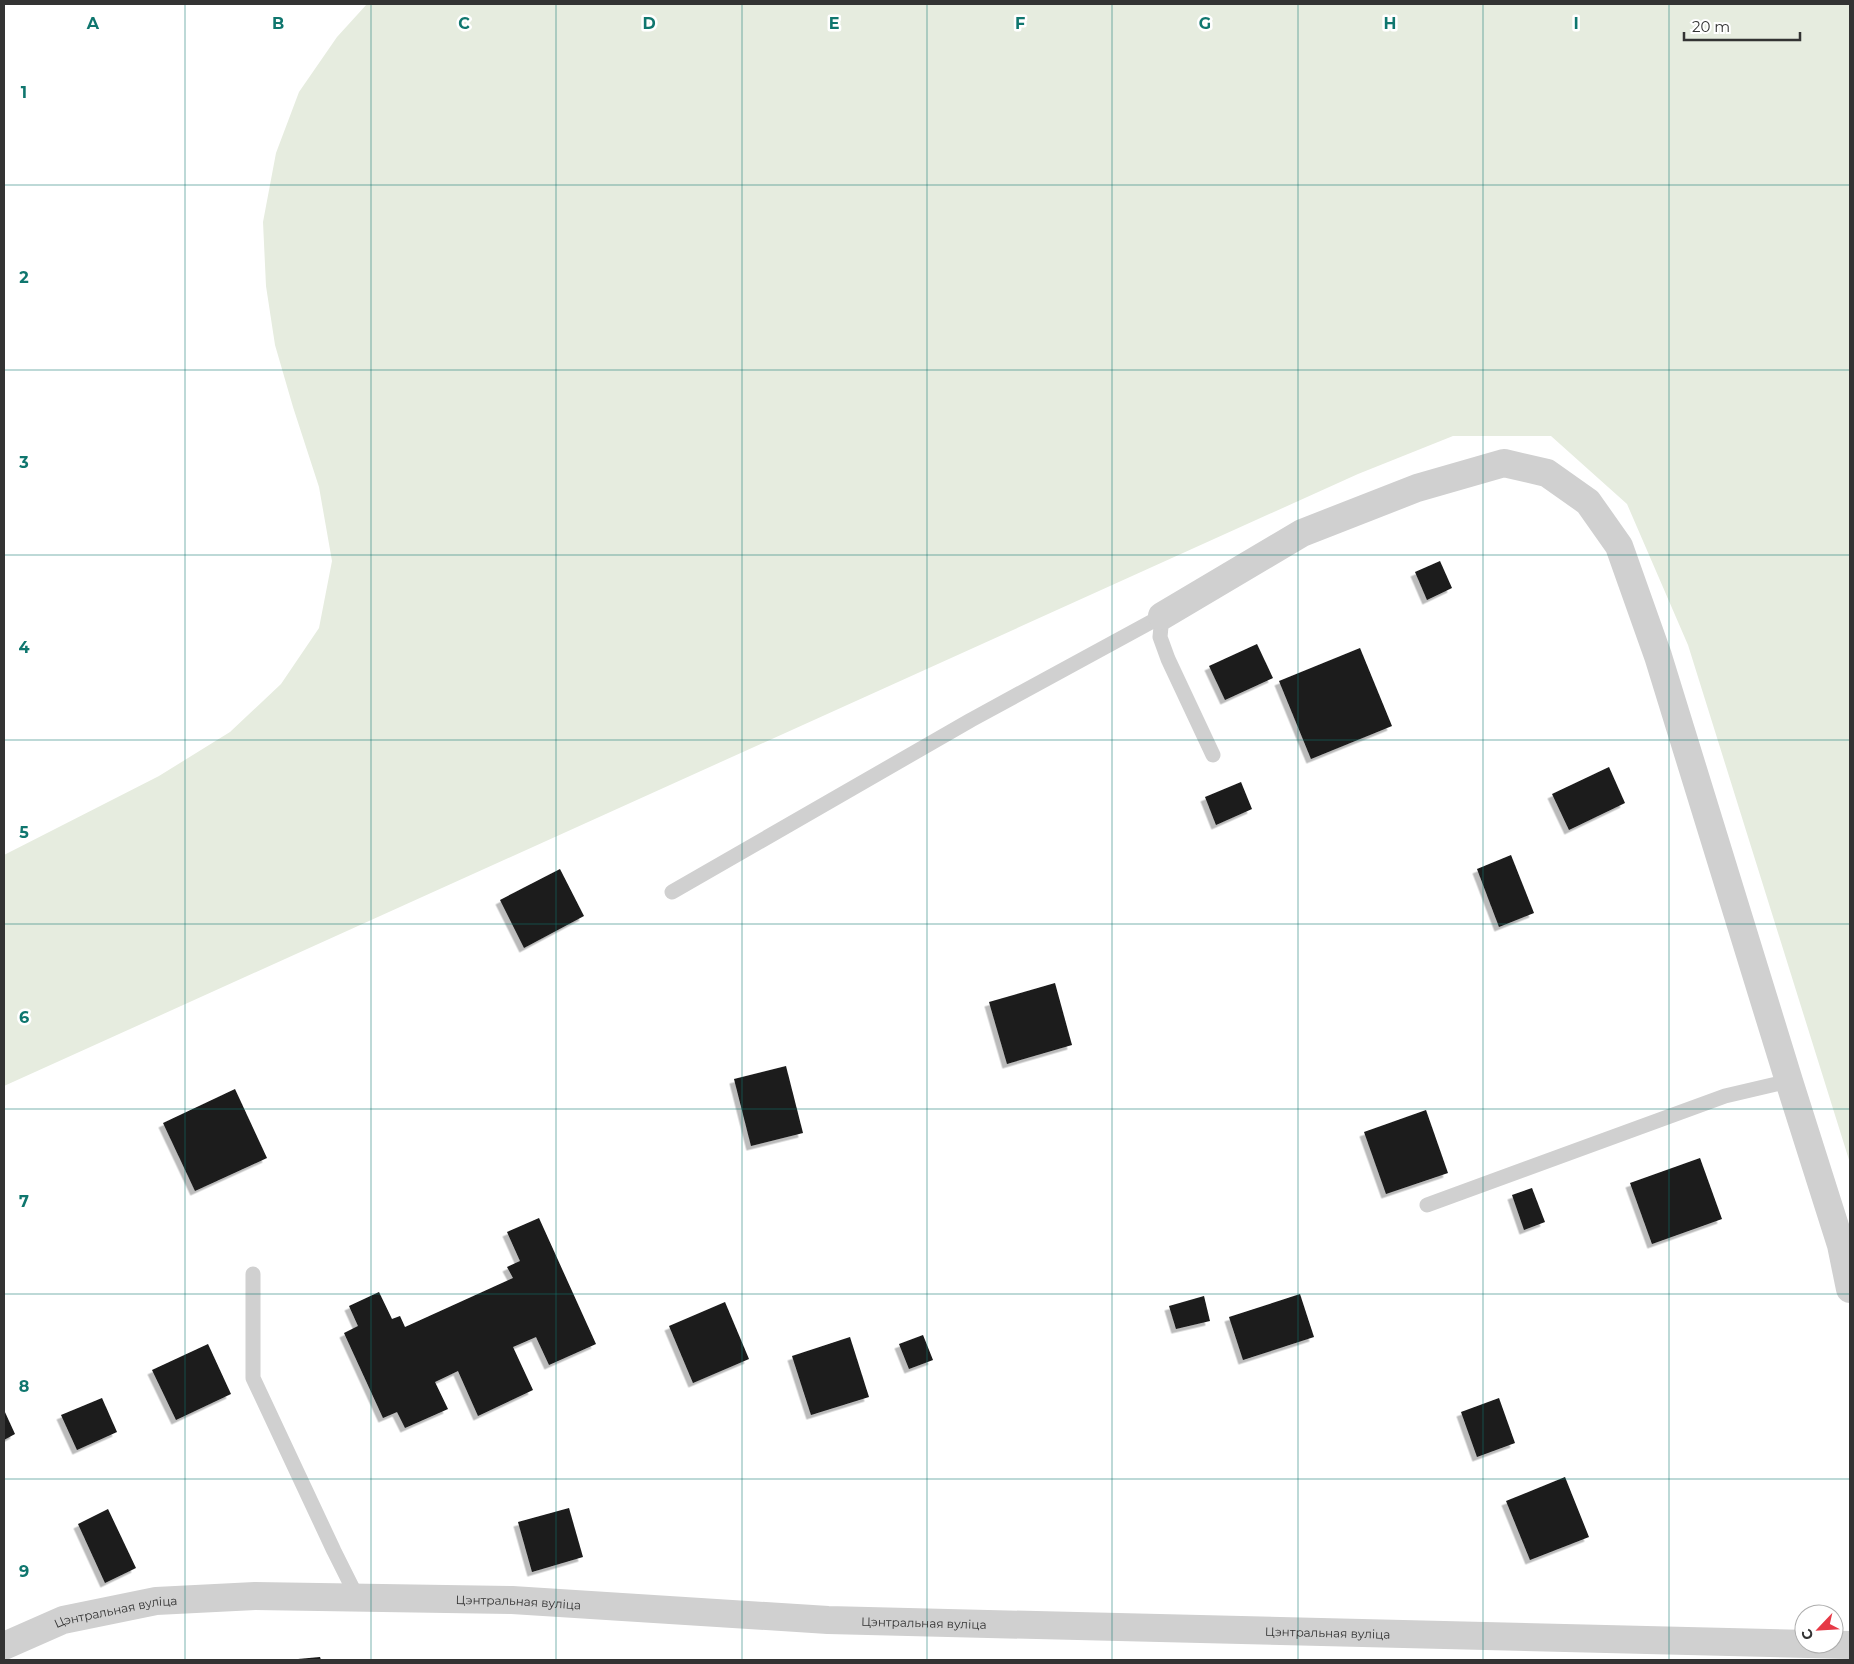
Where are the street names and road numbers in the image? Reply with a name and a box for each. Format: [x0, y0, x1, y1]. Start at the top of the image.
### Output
street label: Цэнтральная вуліца [52, 1592, 178, 1631]
street label: Цэнтральная вуліца [456, 1592, 582, 1612]
street label: Цэнтральная вуліца [861, 1613, 987, 1631]
street label: Цэнтральная вуліца [1265, 1623, 1391, 1641]

